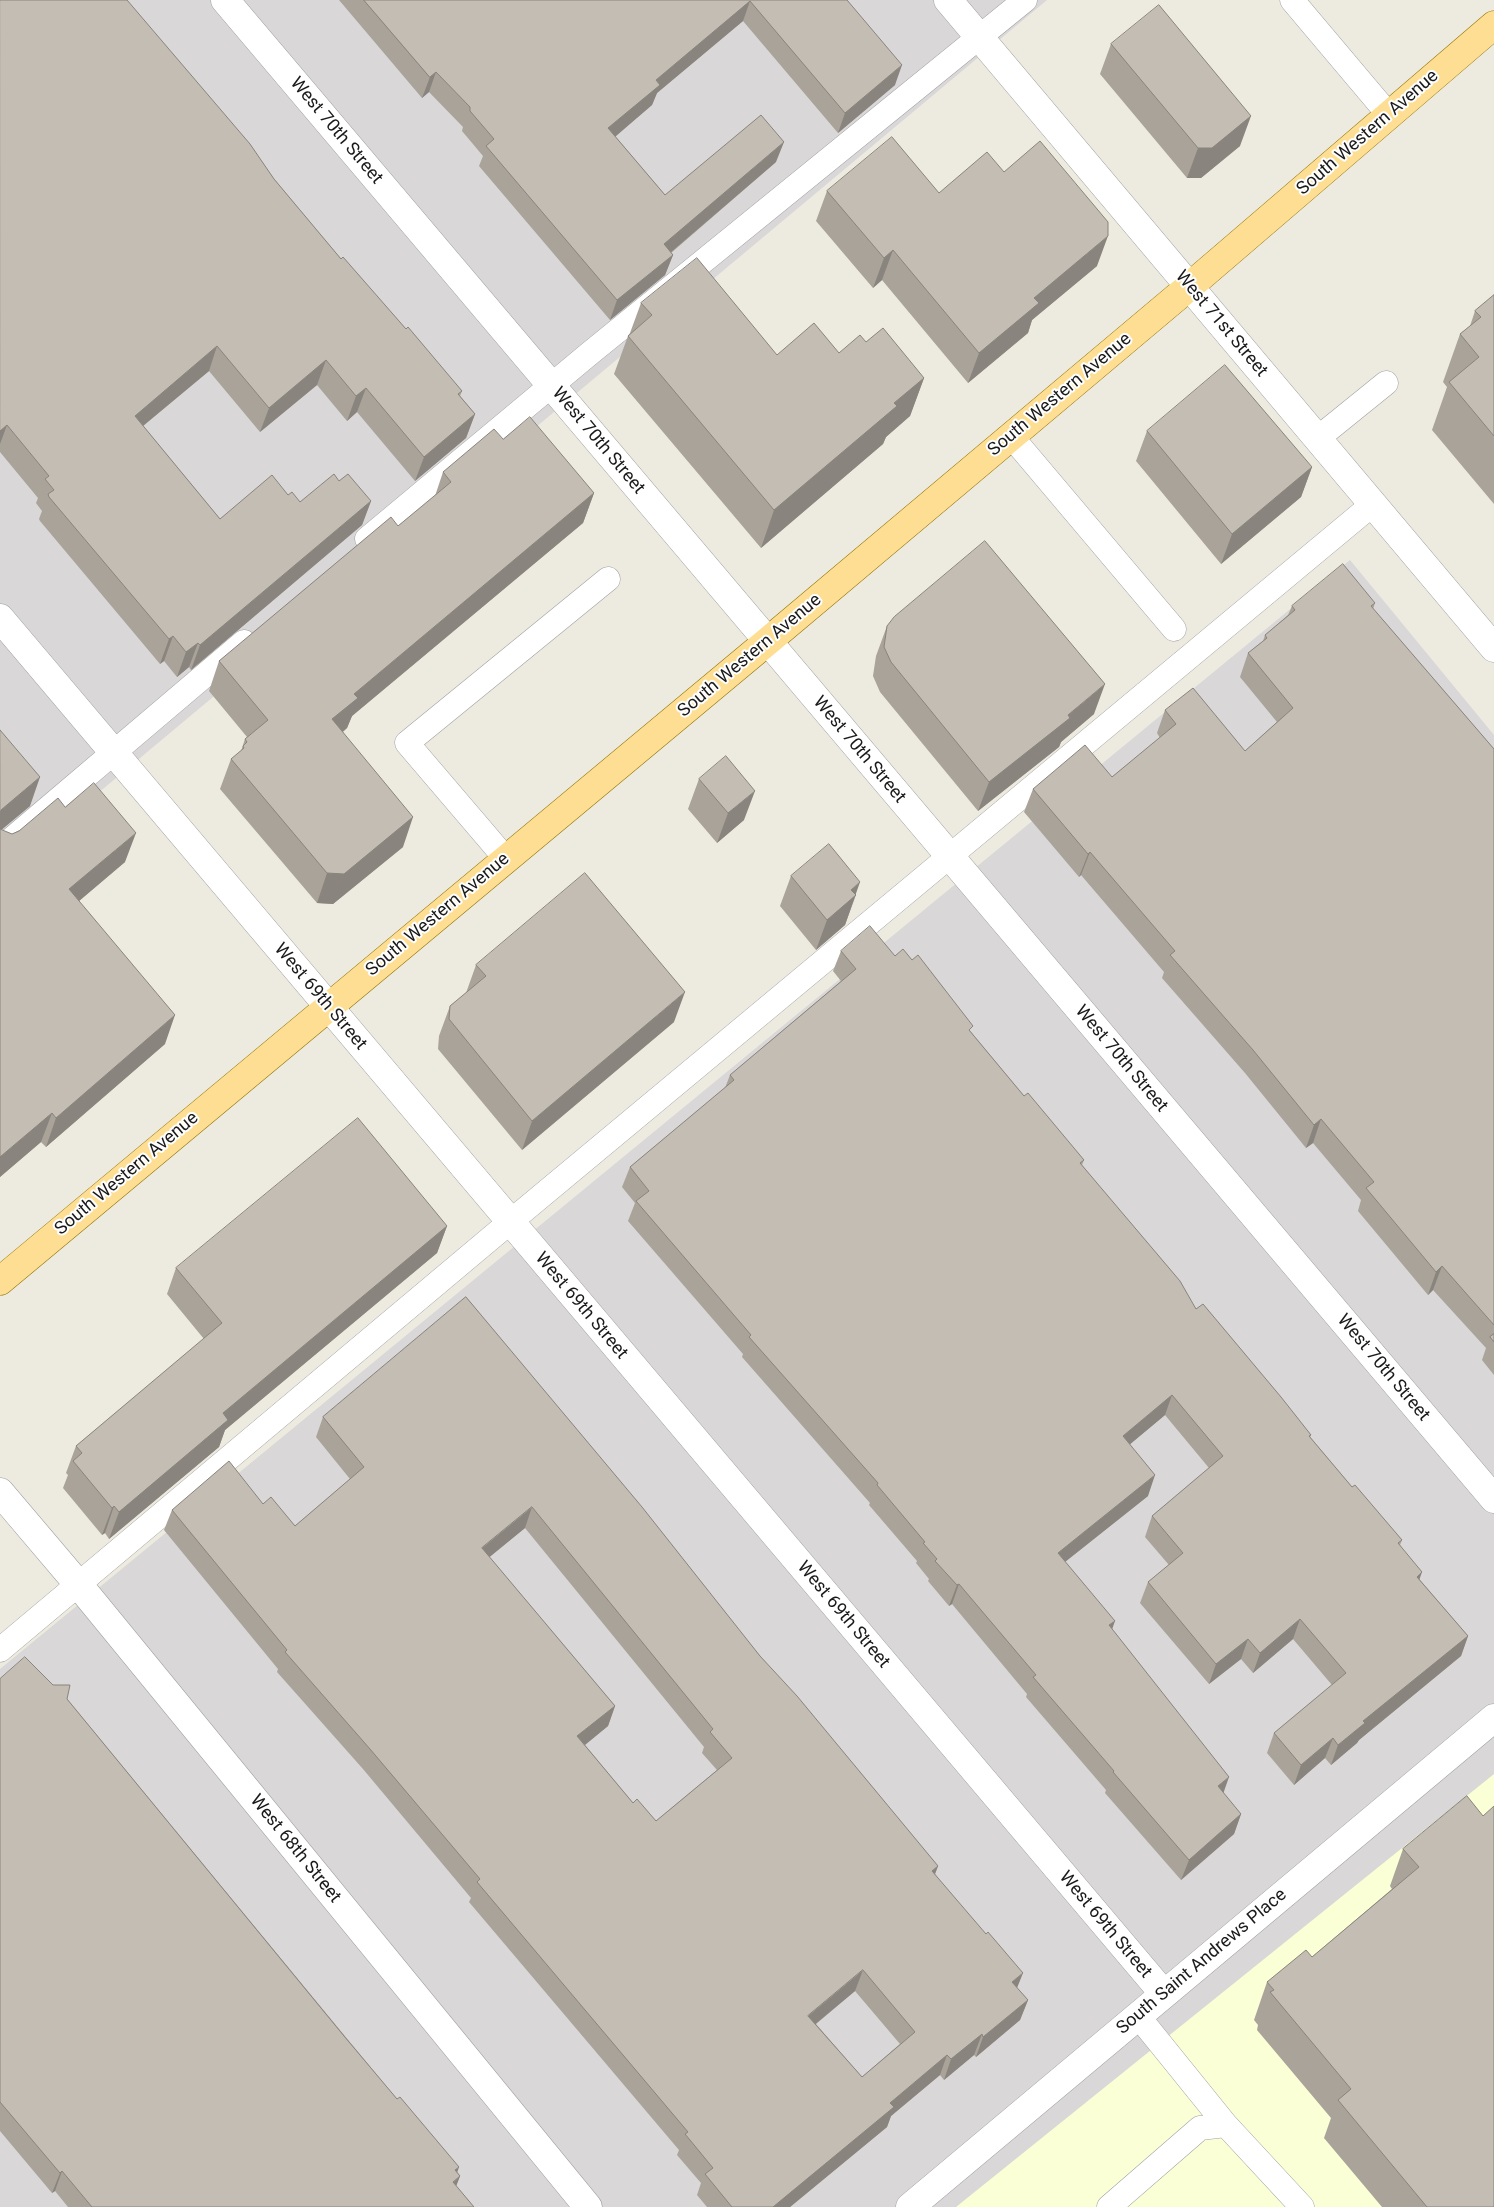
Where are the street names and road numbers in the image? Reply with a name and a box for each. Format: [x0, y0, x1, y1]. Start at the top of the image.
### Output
street label: South Western Avenue [1293, 66, 1443, 200]
street label: West 70th Street [285, 73, 387, 189]
street label: West 71st Street [1170, 266, 1272, 382]
street label: South Western Avenue [984, 329, 1136, 461]
street label: West 70th Street [547, 383, 649, 499]
street label: South Western Avenue [674, 590, 826, 722]
street label: West 70th Street [808, 692, 910, 808]
street label: South Western Avenue [362, 849, 514, 981]
street label: West 69th Street [269, 939, 371, 1055]
street label: West 70th Street [1070, 1001, 1172, 1117]
street label: South Western Avenue [51, 1108, 203, 1240]
street label: West 69th Street [530, 1248, 632, 1364]
street label: West 70th Street [1332, 1310, 1434, 1426]
street label: West 69th Street [792, 1557, 894, 1673]
street label: West 68th Street [245, 1791, 345, 1907]
street label: West 69th Street [1054, 1867, 1156, 1983]
street label: South Saint Andrews Place [1113, 1885, 1291, 2039]

